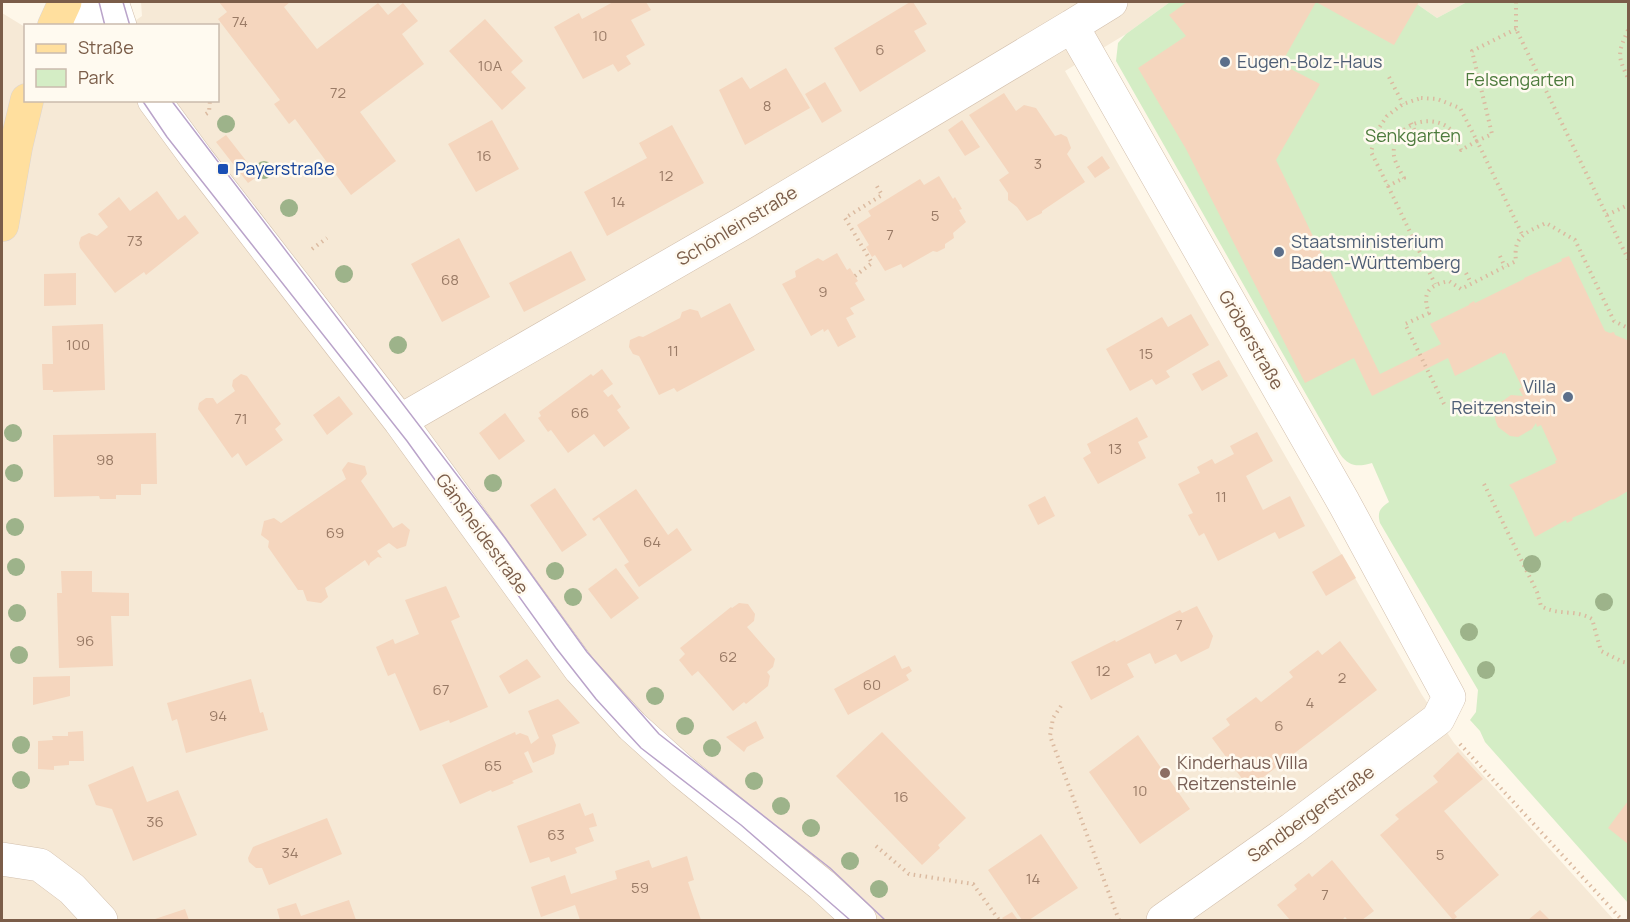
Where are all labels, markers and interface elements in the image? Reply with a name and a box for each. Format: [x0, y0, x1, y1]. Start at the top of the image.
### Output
house number: 74 [232, 11, 248, 32]
legend [24, 24, 219, 102]
house number: 10 [593, 25, 608, 46]
text: Straße [78, 35, 134, 59]
house number: 6 [875, 39, 885, 60]
place label: Eugen-Bolz-Haus [1237, 49, 1383, 73]
house number: 10A [478, 55, 503, 76]
marker: Eugen-Bolz-Haus [1218, 55, 1232, 69]
text: Park [78, 65, 115, 89]
park label: Felsengarten [1466, 67, 1574, 91]
house number: 72 [330, 82, 346, 103]
house number: 8 [763, 95, 771, 116]
park label: Senkgarten [1365, 123, 1461, 147]
house number: 16 [476, 145, 492, 166]
house number: 3 [1034, 153, 1042, 174]
place label: Payerstraße [235, 156, 335, 180]
marker: Payerstraße [216, 162, 230, 176]
house number: 12 [659, 165, 673, 186]
street label: Schönleinstraße [672, 180, 801, 271]
house number: 14 [611, 191, 625, 212]
house number: 5 [931, 205, 939, 226]
house number: 7 [886, 224, 894, 245]
place label: Staatsministerium Baden-Württemberg [1291, 229, 1461, 274]
house number: 73 [127, 230, 143, 251]
marker: Staatsministerium Baden-Württemberg [1272, 245, 1286, 259]
house number: 68 [441, 269, 459, 290]
house number: 9 [818, 281, 828, 302]
street label: Gröberstraße [1214, 285, 1290, 394]
house number: 100 [66, 334, 90, 355]
house number: 11 [667, 340, 679, 361]
house number: 15 [1139, 343, 1153, 364]
place label: Villa Reitzenstein [1451, 374, 1556, 419]
marker: Villa Reitzenstein [1561, 390, 1575, 404]
house number: 66 [571, 402, 589, 423]
house number: 71 [234, 408, 248, 429]
house number: 13 [1108, 438, 1122, 459]
house number: 98 [96, 449, 114, 470]
street label: Gänsheidestraße [431, 468, 535, 599]
house number: 11 [1215, 486, 1227, 507]
house number: 69 [326, 522, 344, 543]
house number: 64 [643, 531, 661, 552]
house number: 7 [1175, 614, 1183, 635]
house number: 96 [76, 630, 94, 651]
house number: 62 [719, 646, 737, 667]
house number: 12 [1096, 660, 1110, 681]
house number: 2 [1338, 667, 1346, 688]
house number: 60 [863, 674, 881, 695]
house number: 67 [433, 679, 449, 700]
house number: 4 [1306, 692, 1315, 713]
house number: 94 [209, 705, 227, 726]
house number: 6 [1274, 715, 1284, 736]
place label: Kinderhaus Villa Reitzensteinle [1177, 750, 1308, 795]
house number: 65 [484, 755, 502, 776]
street label: Sandbergerstraße [1242, 759, 1379, 867]
marker: Kinderhaus Villa Reitzensteinle [1158, 766, 1172, 780]
house number: 10 [1133, 780, 1148, 801]
house number: 16 [893, 786, 909, 807]
house number: 36 [146, 811, 164, 832]
house number: 63 [547, 824, 565, 845]
house number: 34 [281, 842, 299, 863]
house number: 5 [1436, 844, 1444, 865]
house number: 14 [1026, 868, 1040, 889]
house number: 59 [631, 877, 649, 898]
house number: 7 [1321, 884, 1329, 905]

